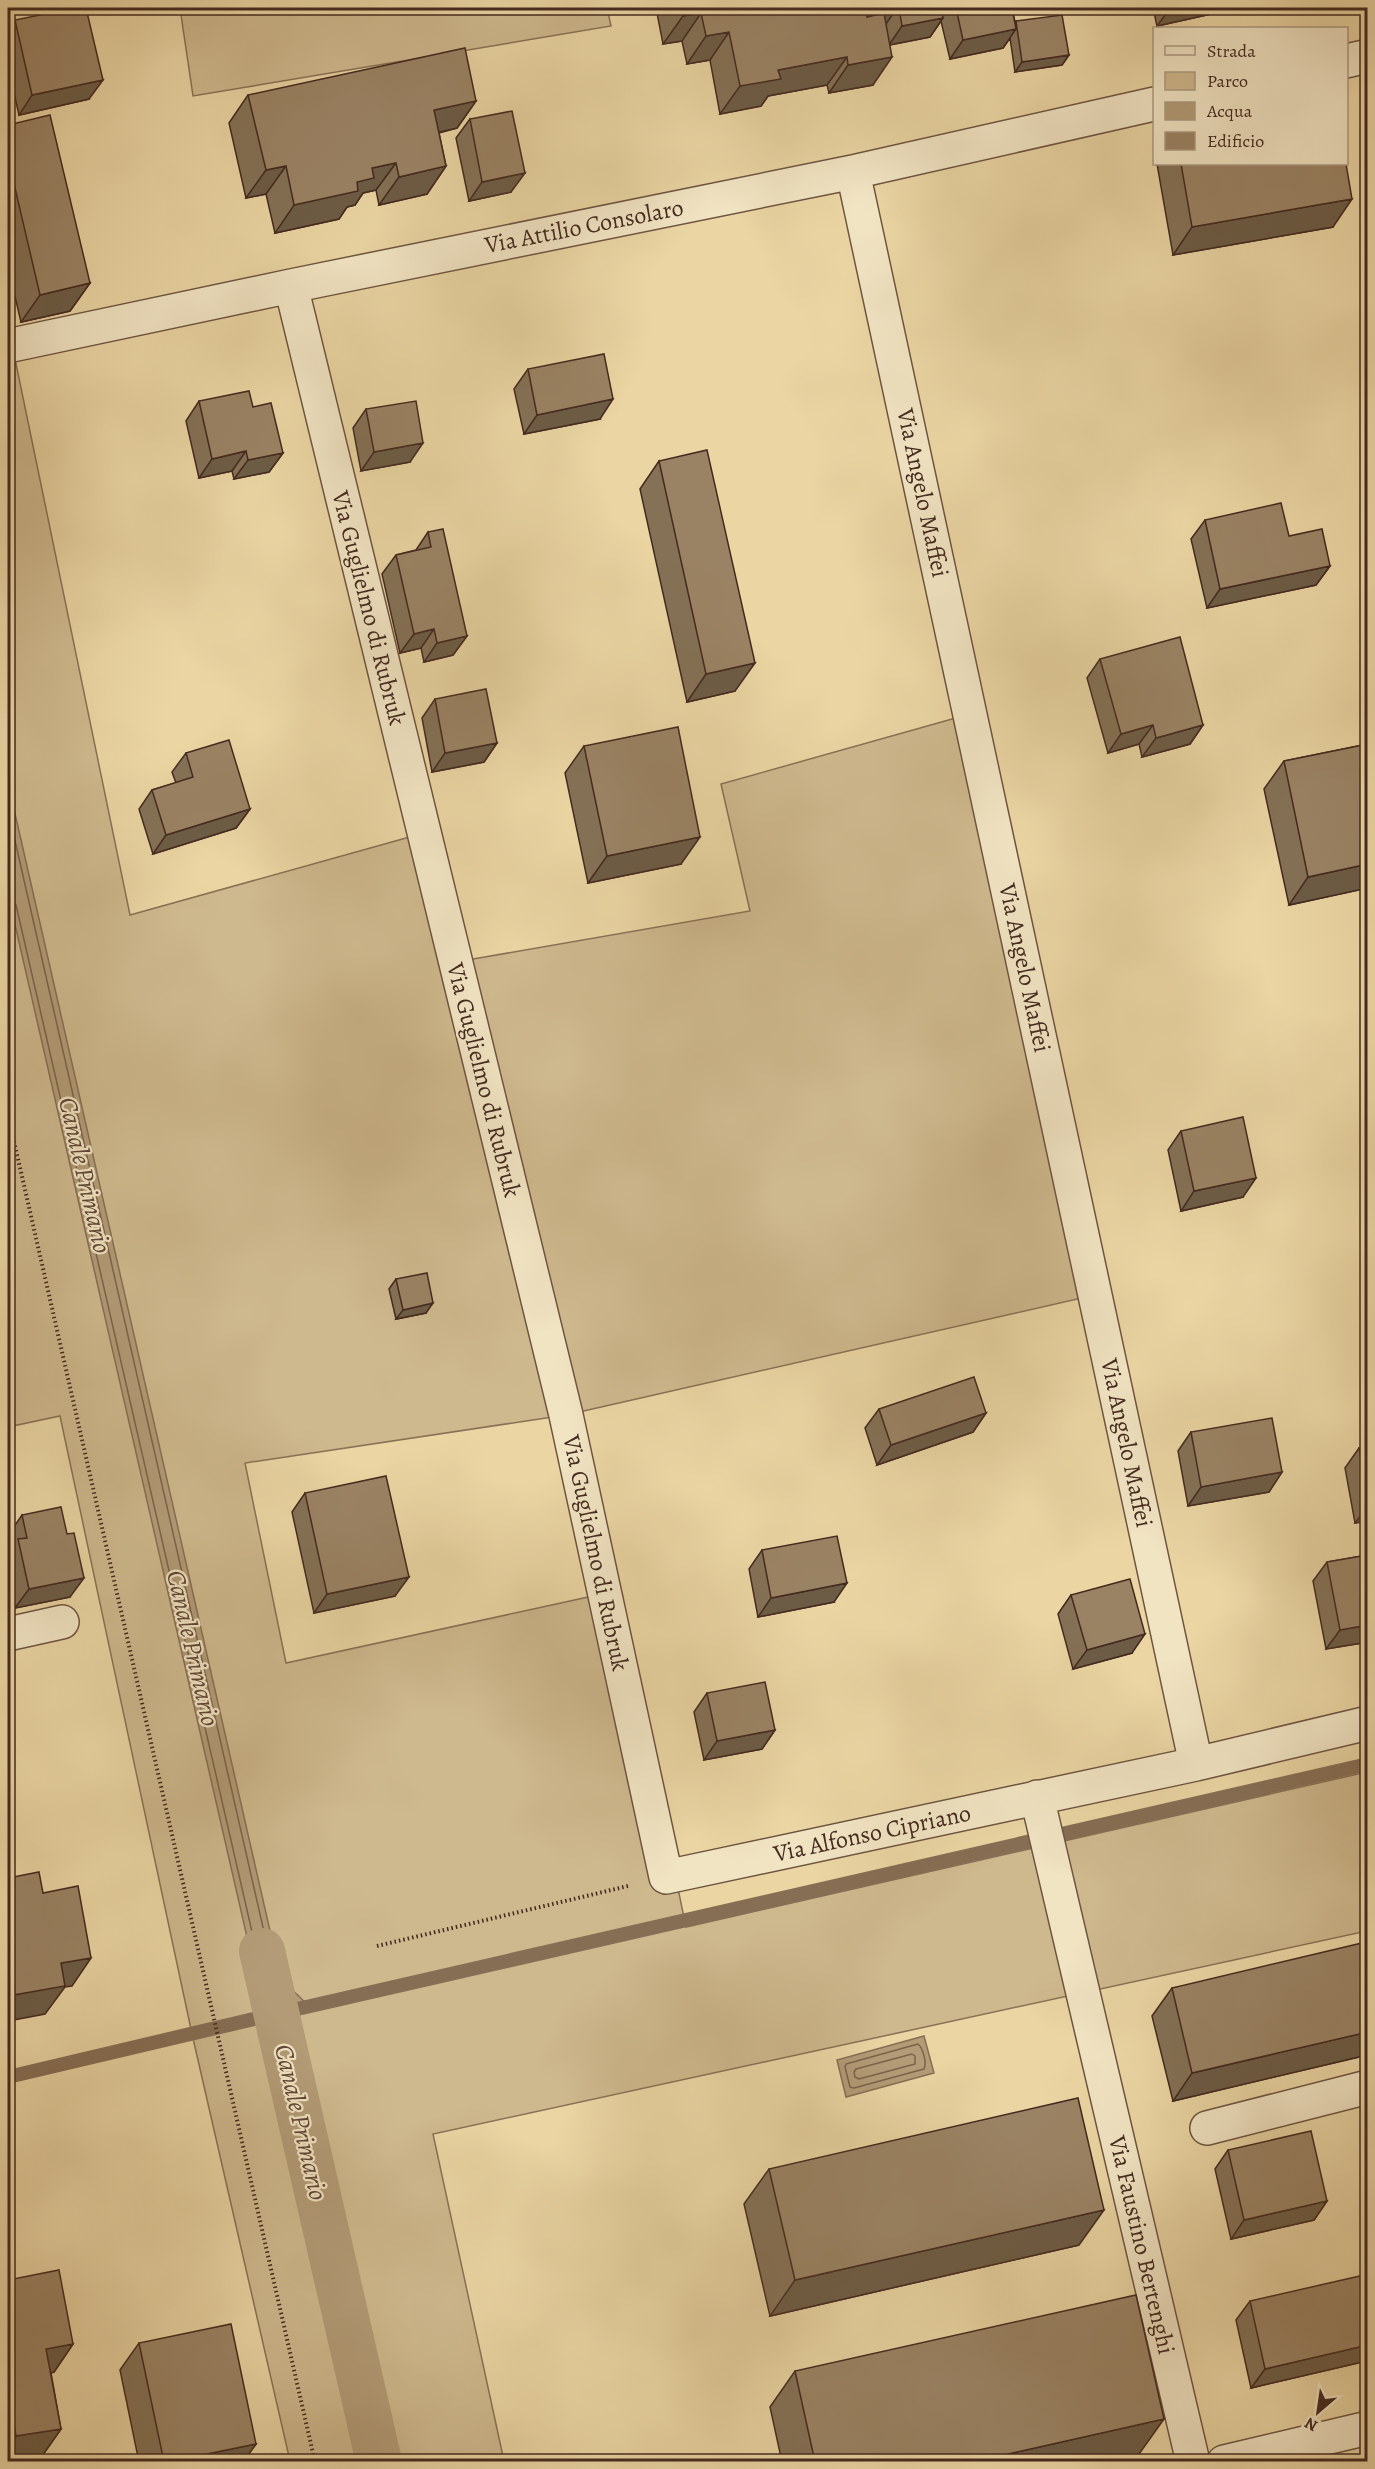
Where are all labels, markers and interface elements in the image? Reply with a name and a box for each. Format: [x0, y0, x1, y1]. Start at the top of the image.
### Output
legend [1153, 27, 1348, 165]
text: Strada [1207, 39, 1256, 63]
text: Parco [1207, 69, 1248, 93]
text: Acqua [1206, 99, 1253, 123]
text: Edificio [1207, 129, 1264, 153]
street label: Via Attilio Consolaro [481, 191, 686, 261]
street label: Via Angelo Maffei [889, 405, 957, 580]
street label: Via Guglielmo di Rubruk [324, 486, 414, 729]
street label: Via Angelo Maffei [991, 880, 1059, 1055]
street label: Via Guglielmo di Rubruk [439, 958, 529, 1201]
water label: Canale Primario [50, 1094, 120, 1256]
street label: Via Angelo Maffei [1093, 1355, 1161, 1530]
street label: Via Guglielmo di Rubruk [555, 1431, 637, 1674]
water label: Canale Primario [158, 1567, 228, 1729]
street label: Via Alfonso Cipriano [769, 1796, 974, 1870]
water label: Canale Primario [266, 2041, 336, 2203]
street label: Via Faustino Bertenghi [1101, 2132, 1183, 2357]
north arrow [1288, 2382, 1348, 2442]
text: N [1300, 2412, 1322, 2437]

